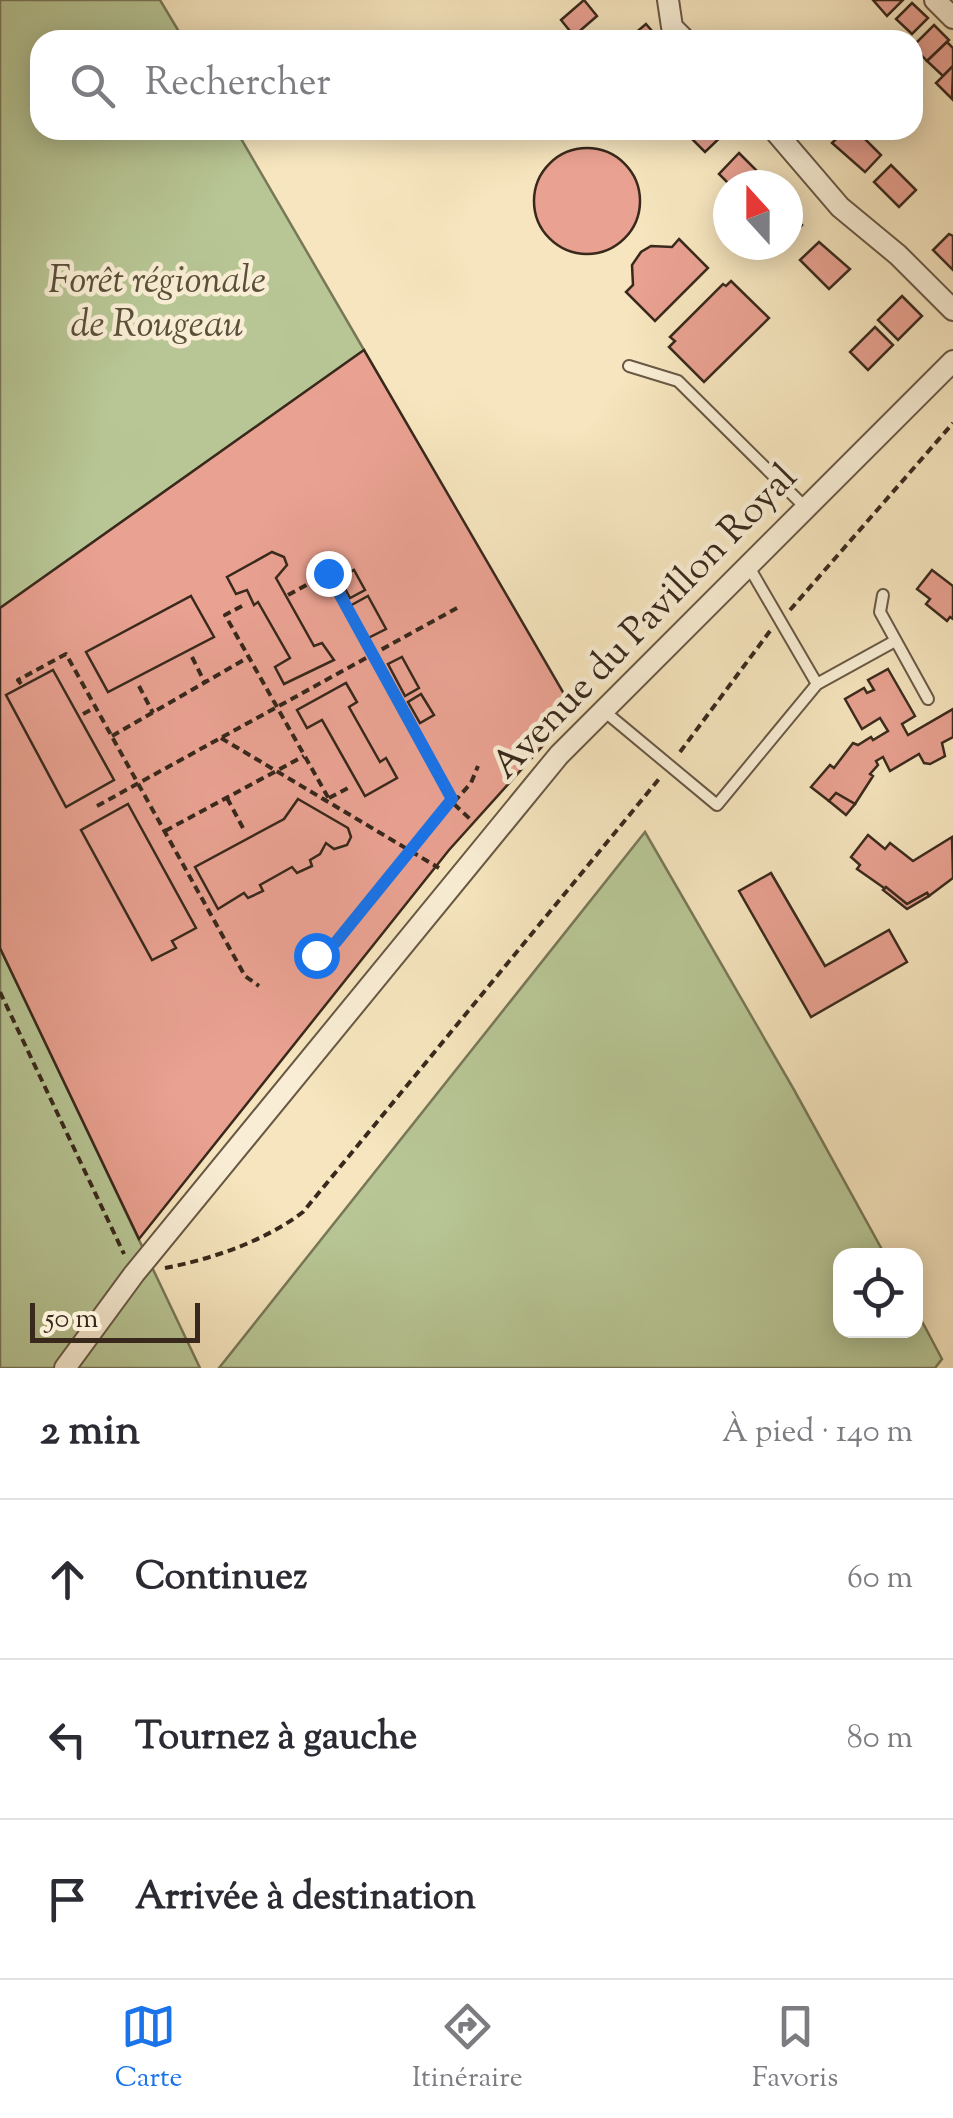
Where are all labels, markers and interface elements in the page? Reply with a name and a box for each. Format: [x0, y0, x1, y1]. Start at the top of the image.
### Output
search box [30, 30, 923, 140]
icon: search [65, 58, 120, 113]
text: Rechercher [145, 58, 331, 112]
north arrow [713, 170, 803, 260]
park label: Forêt régionale de Rougeau [48, 256, 266, 354]
street label: Avenue du Pavillon Royal [481, 453, 811, 793]
route end [306, 551, 352, 597]
route start [294, 933, 340, 979]
map controls [833, 1248, 923, 1338]
button: locate [833, 1248, 923, 1338]
scale bar [30, 1298, 200, 1342]
text: 50 m [45, 1300, 99, 1340]
text: 2 min [40, 1403, 140, 1463]
text: À pied · 140 m [722, 1410, 913, 1456]
icon: ahead [40, 1552, 95, 1607]
text: Continuez [135, 1552, 307, 1606]
text: 60 m [847, 1556, 913, 1602]
icon: left [40, 1712, 95, 1767]
text: Tournez à gauche [135, 1712, 417, 1766]
text: 80 m [847, 1716, 913, 1762]
icon: arrive [40, 1872, 95, 1927]
text: Arrivée à destination [135, 1872, 476, 1926]
tab: Carte [115, 1999, 183, 2099]
tab: Itinéraire [412, 1999, 523, 2099]
tab: Favoris [752, 1999, 838, 2099]

